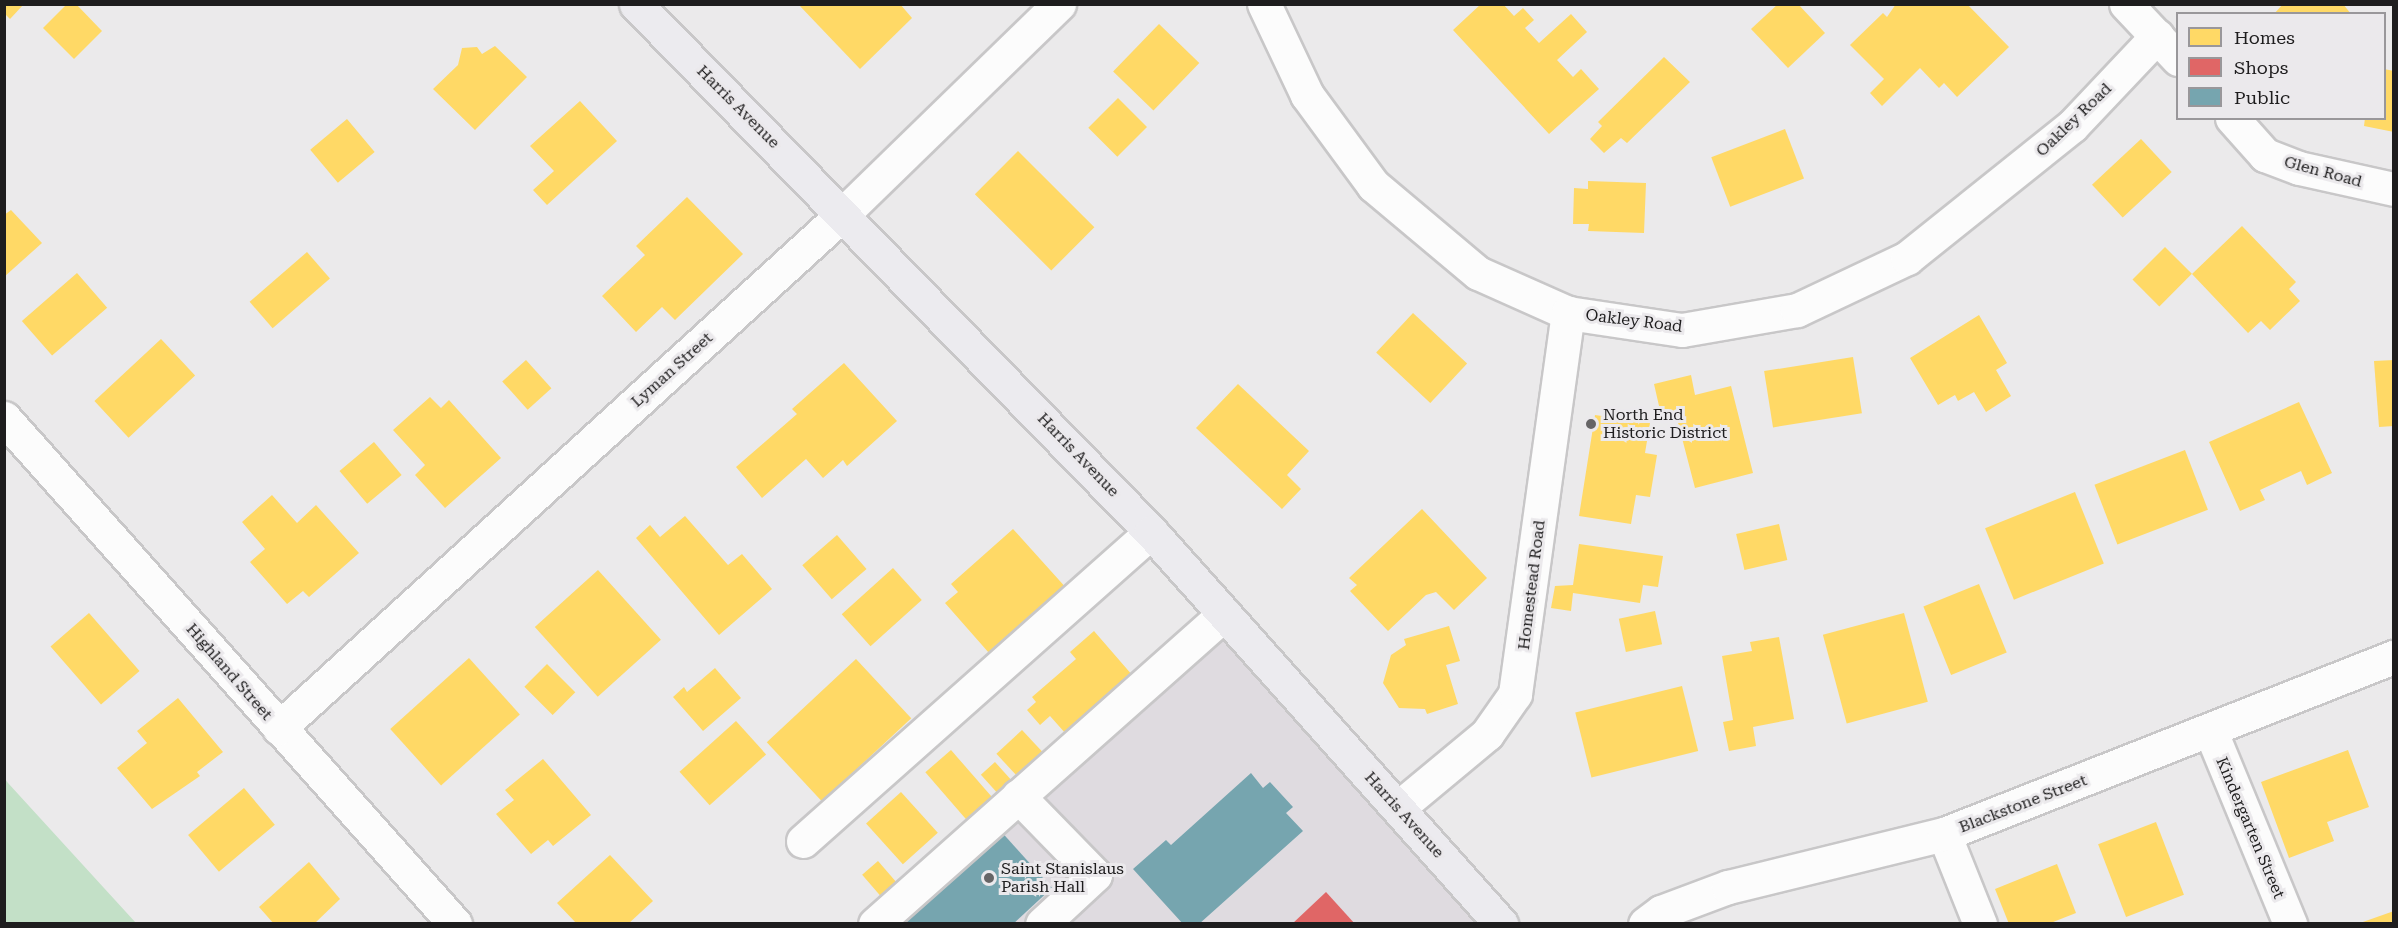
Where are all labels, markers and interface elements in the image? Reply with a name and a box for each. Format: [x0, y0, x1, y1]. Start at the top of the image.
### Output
legend [2176, 12, 2386, 120]
text: Homes [2234, 27, 2295, 48]
text: Shops [2234, 57, 2288, 78]
street label: Harris Avenue [693, 62, 783, 152]
street label: Oakley Road [2032, 79, 2116, 161]
text: Public [2234, 87, 2290, 108]
street label: Glen Road [2282, 152, 2364, 192]
street label: Oakley Road [1584, 306, 1684, 336]
street label: Lyman Street [627, 329, 717, 411]
place label: North End Historic District [1603, 405, 1727, 443]
street label: Harris Avenue [1033, 409, 1123, 501]
marker: North End Historic District [1584, 417, 1598, 431]
street label: Homestead Road [1515, 519, 1549, 651]
street label: Highland Street [182, 620, 276, 724]
street label: Kindergarten Street [2212, 754, 2288, 902]
street label: Harris Avenue [1360, 768, 1448, 862]
street label: Blackstone Street [1956, 771, 2090, 837]
place label: Saint Stanislaus Parish Hall [1001, 859, 1124, 897]
marker: Saint Stanislaus Parish Hall [982, 871, 996, 885]

